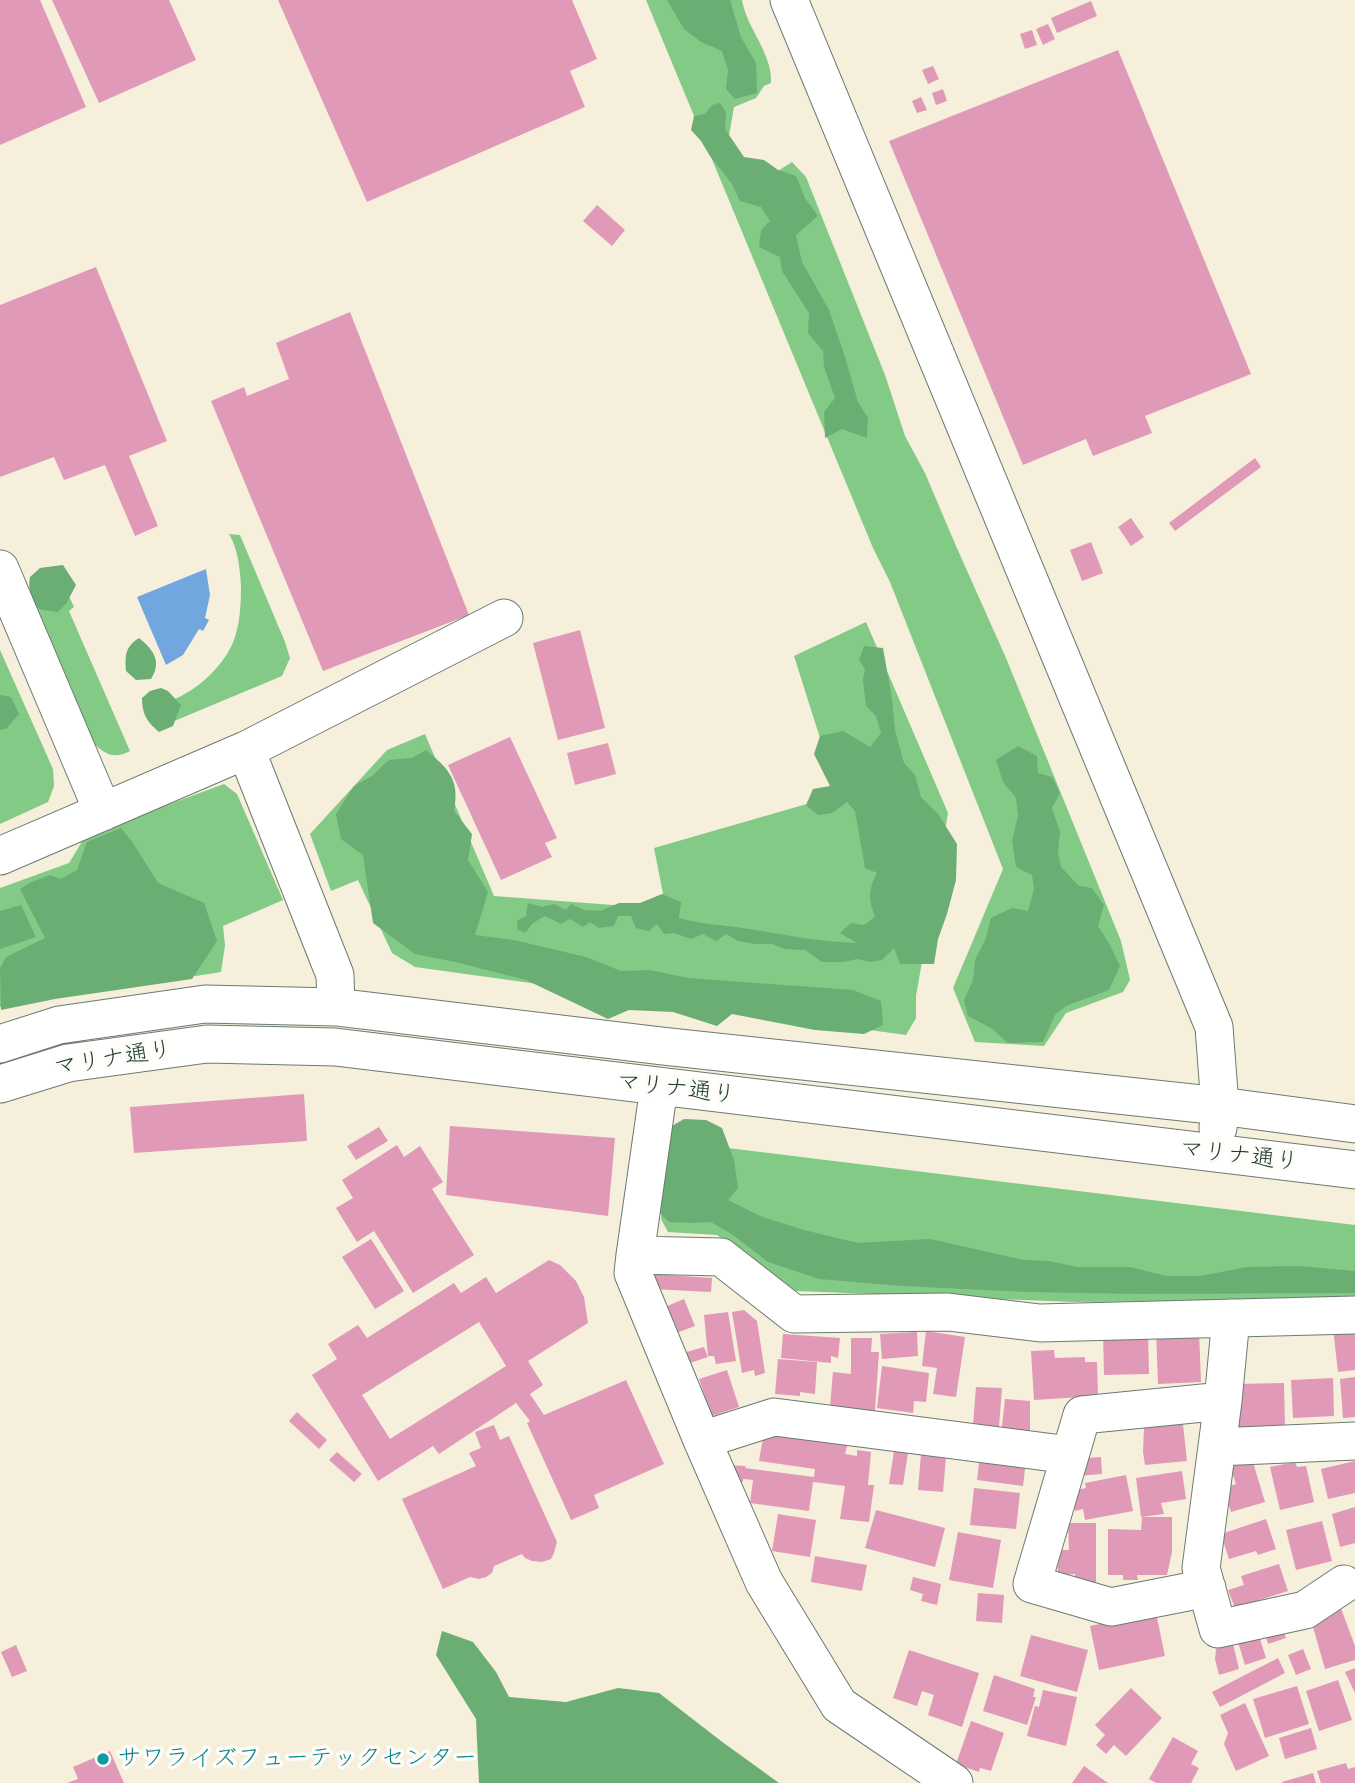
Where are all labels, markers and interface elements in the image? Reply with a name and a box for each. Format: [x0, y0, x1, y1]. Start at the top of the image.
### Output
street label: マリナ通り [51, 1035, 175, 1083]
street label: マリナ通り [615, 1067, 737, 1111]
street label: マリナ通り [1178, 1134, 1300, 1178]
place label: サワライズフューテックセンター [117, 1745, 477, 1773]
marker: サワライズフューテックセンター [95, 1751, 111, 1767]

